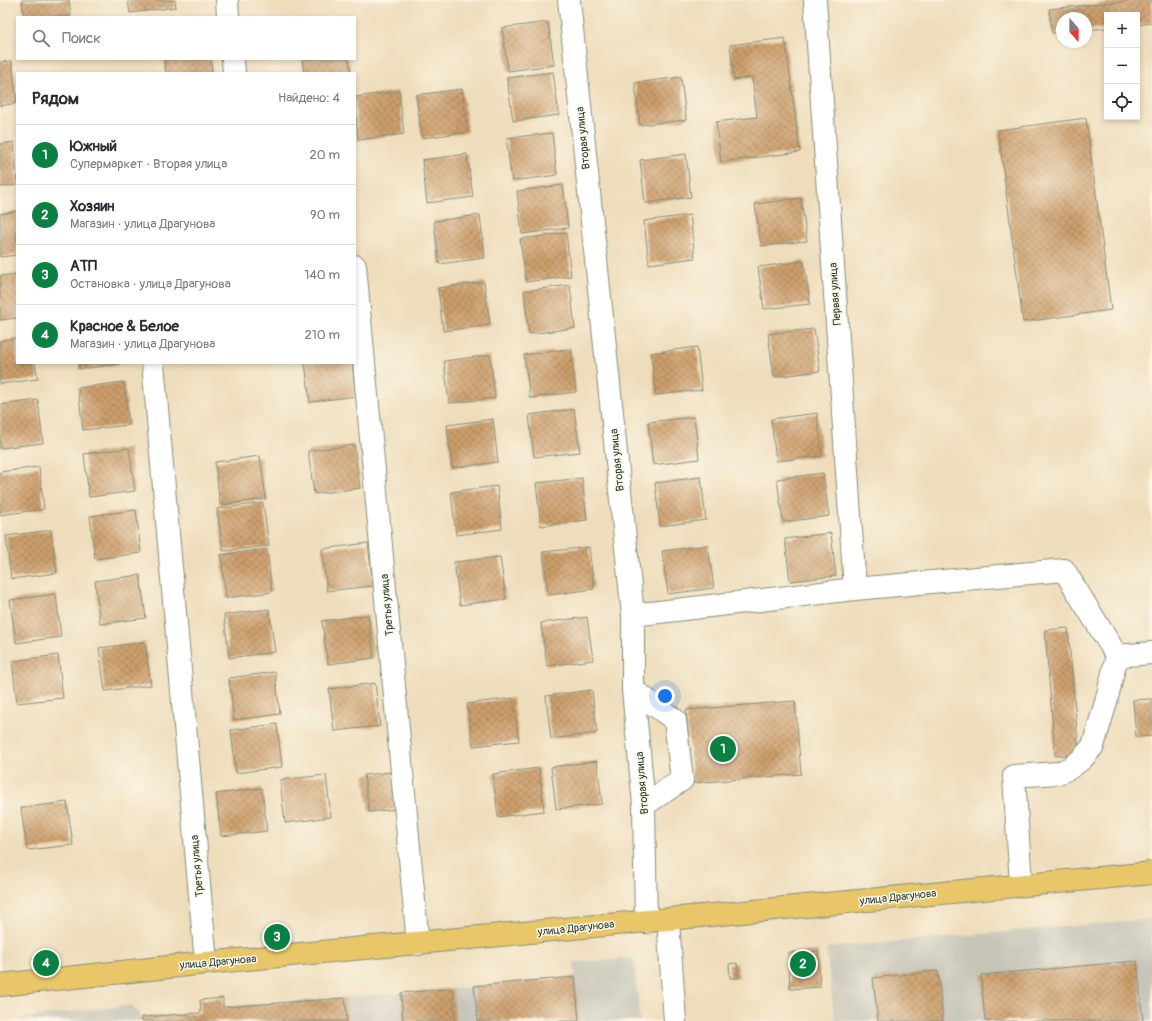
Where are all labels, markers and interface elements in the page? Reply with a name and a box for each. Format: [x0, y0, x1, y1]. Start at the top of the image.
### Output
north arrow [1056, 12, 1092, 48]
map controls [1104, 12, 1140, 120]
button: + [1104, 12, 1140, 48]
search box [16, 16, 356, 60]
icon: search [30, 27, 52, 49]
text: Поиск [62, 29, 101, 48]
button: − [1104, 48, 1140, 84]
button: locate [1104, 84, 1140, 120]
text: Рядом [32, 88, 79, 109]
text: Найдено: 4 [278, 90, 340, 106]
street label: Вторая улица [573, 106, 593, 170]
text: Южный [70, 137, 117, 156]
text: 1 [42, 147, 48, 163]
text: 20 m [309, 147, 340, 163]
text: Супермаркет · Вторая улица [70, 156, 227, 172]
text: Хозяин [70, 197, 115, 216]
text: 2 [41, 207, 49, 223]
text: 90 m [310, 207, 340, 223]
text: Магазин · улица Драгунова [70, 216, 215, 232]
text: АТП [70, 257, 97, 276]
street label: Первая улица [826, 262, 844, 326]
text: 3 [41, 267, 49, 283]
text: 140 m [304, 267, 340, 283]
text: Остановка · улица Драгунова [70, 276, 231, 292]
text: Красное & Белое [70, 317, 179, 336]
text: 4 [41, 327, 49, 343]
text: 210 m [304, 327, 340, 343]
text: Магазин · улица Драгунова [70, 336, 215, 352]
street label: Вторая улица [607, 428, 627, 492]
street label: Третья улица [378, 573, 396, 637]
your location [655, 686, 675, 706]
pin: 1 [710, 734, 736, 764]
street label: Вторая улица [633, 751, 651, 815]
street label: Третья улица [188, 834, 206, 898]
street label: улица Драгунова [858, 887, 937, 908]
street label: улица Драгунова [536, 918, 615, 939]
pin: 3 [264, 922, 290, 952]
pin: 4 [33, 948, 59, 978]
pin: 2 [790, 949, 816, 979]
street label: улица Драгунова [178, 952, 257, 972]

